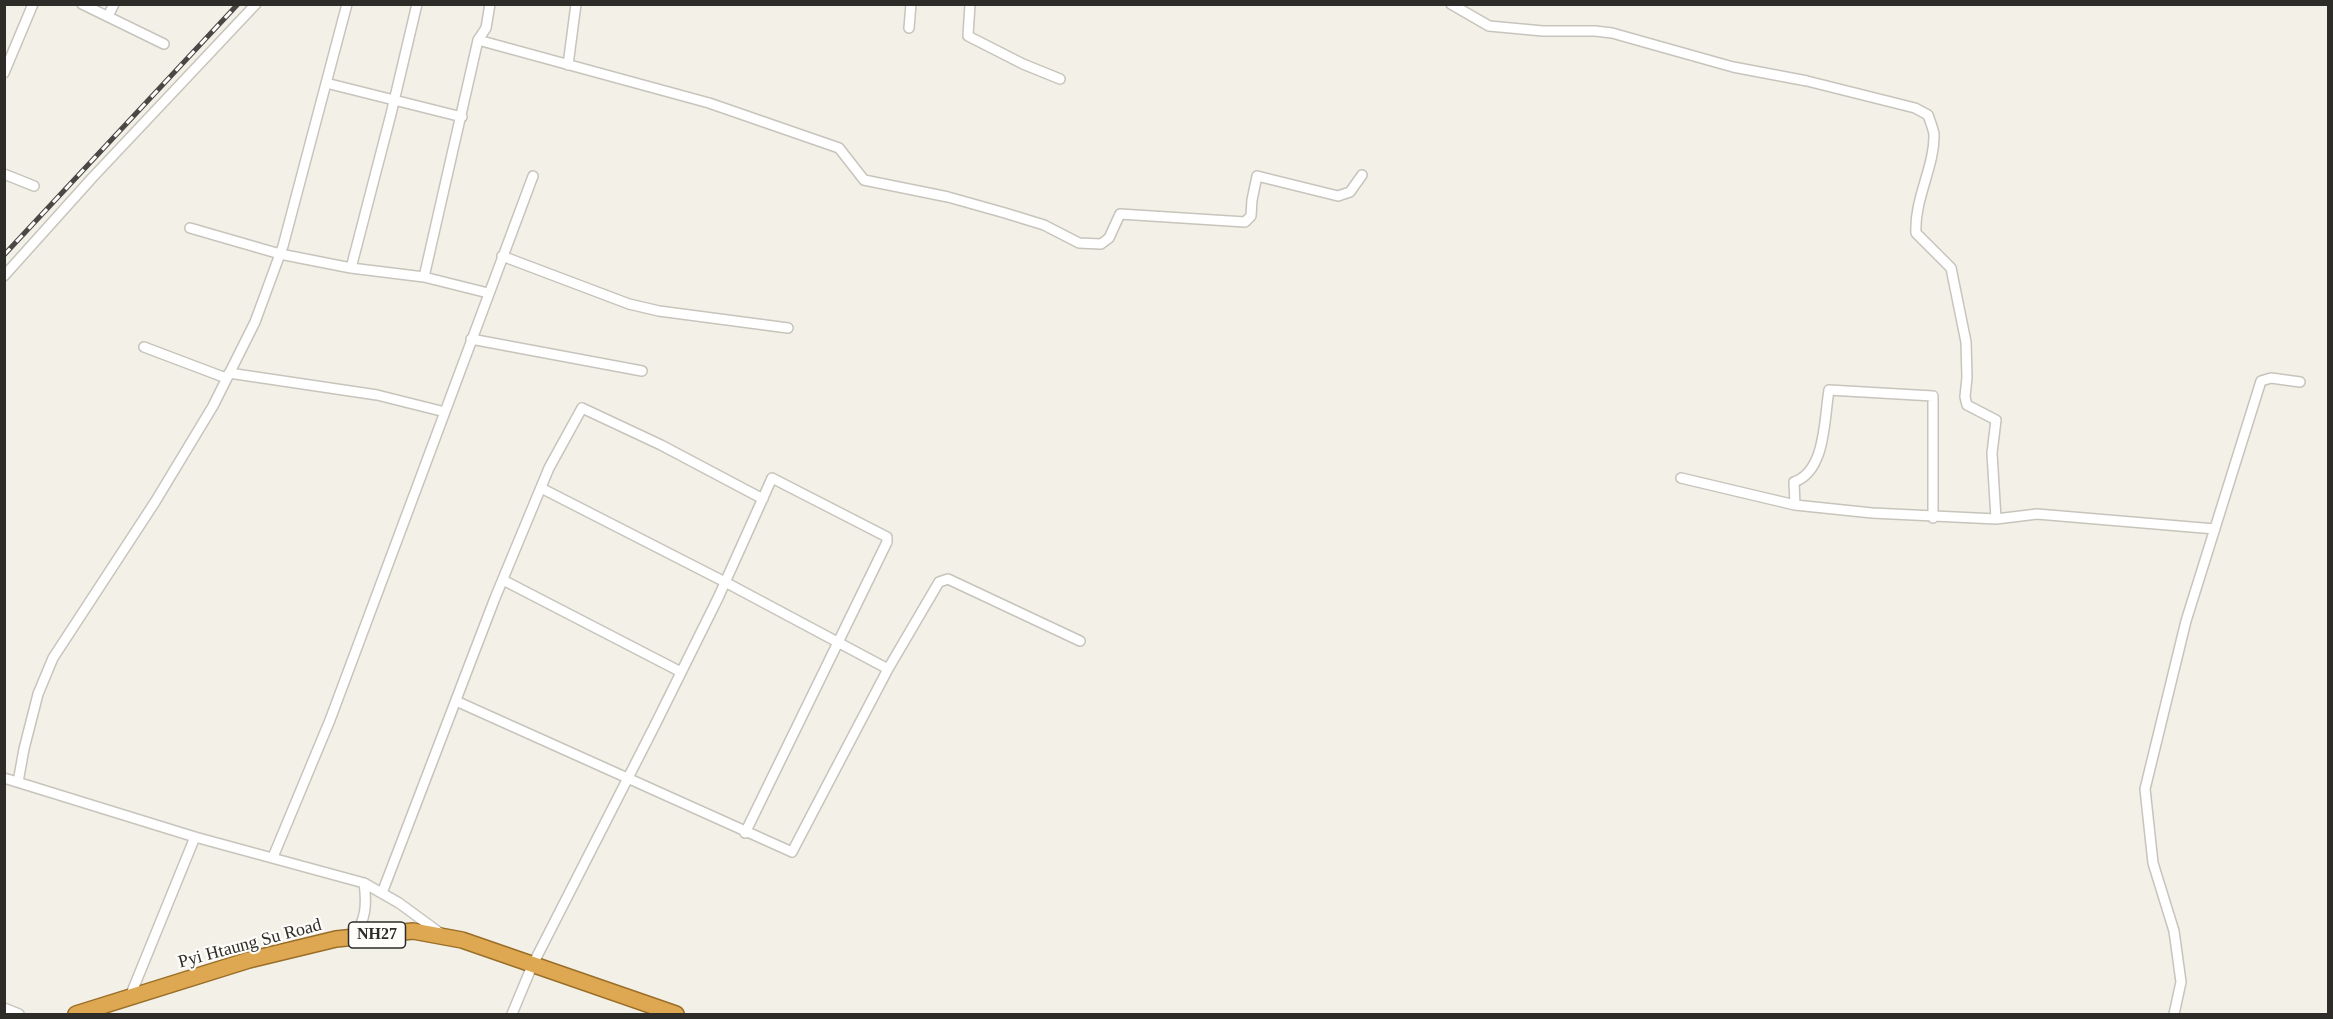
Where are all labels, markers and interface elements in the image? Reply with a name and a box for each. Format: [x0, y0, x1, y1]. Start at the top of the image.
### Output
street label: Pyi Htaung Su Road [167, 912, 333, 976]
road number: NH27 [348, 922, 406, 948]

